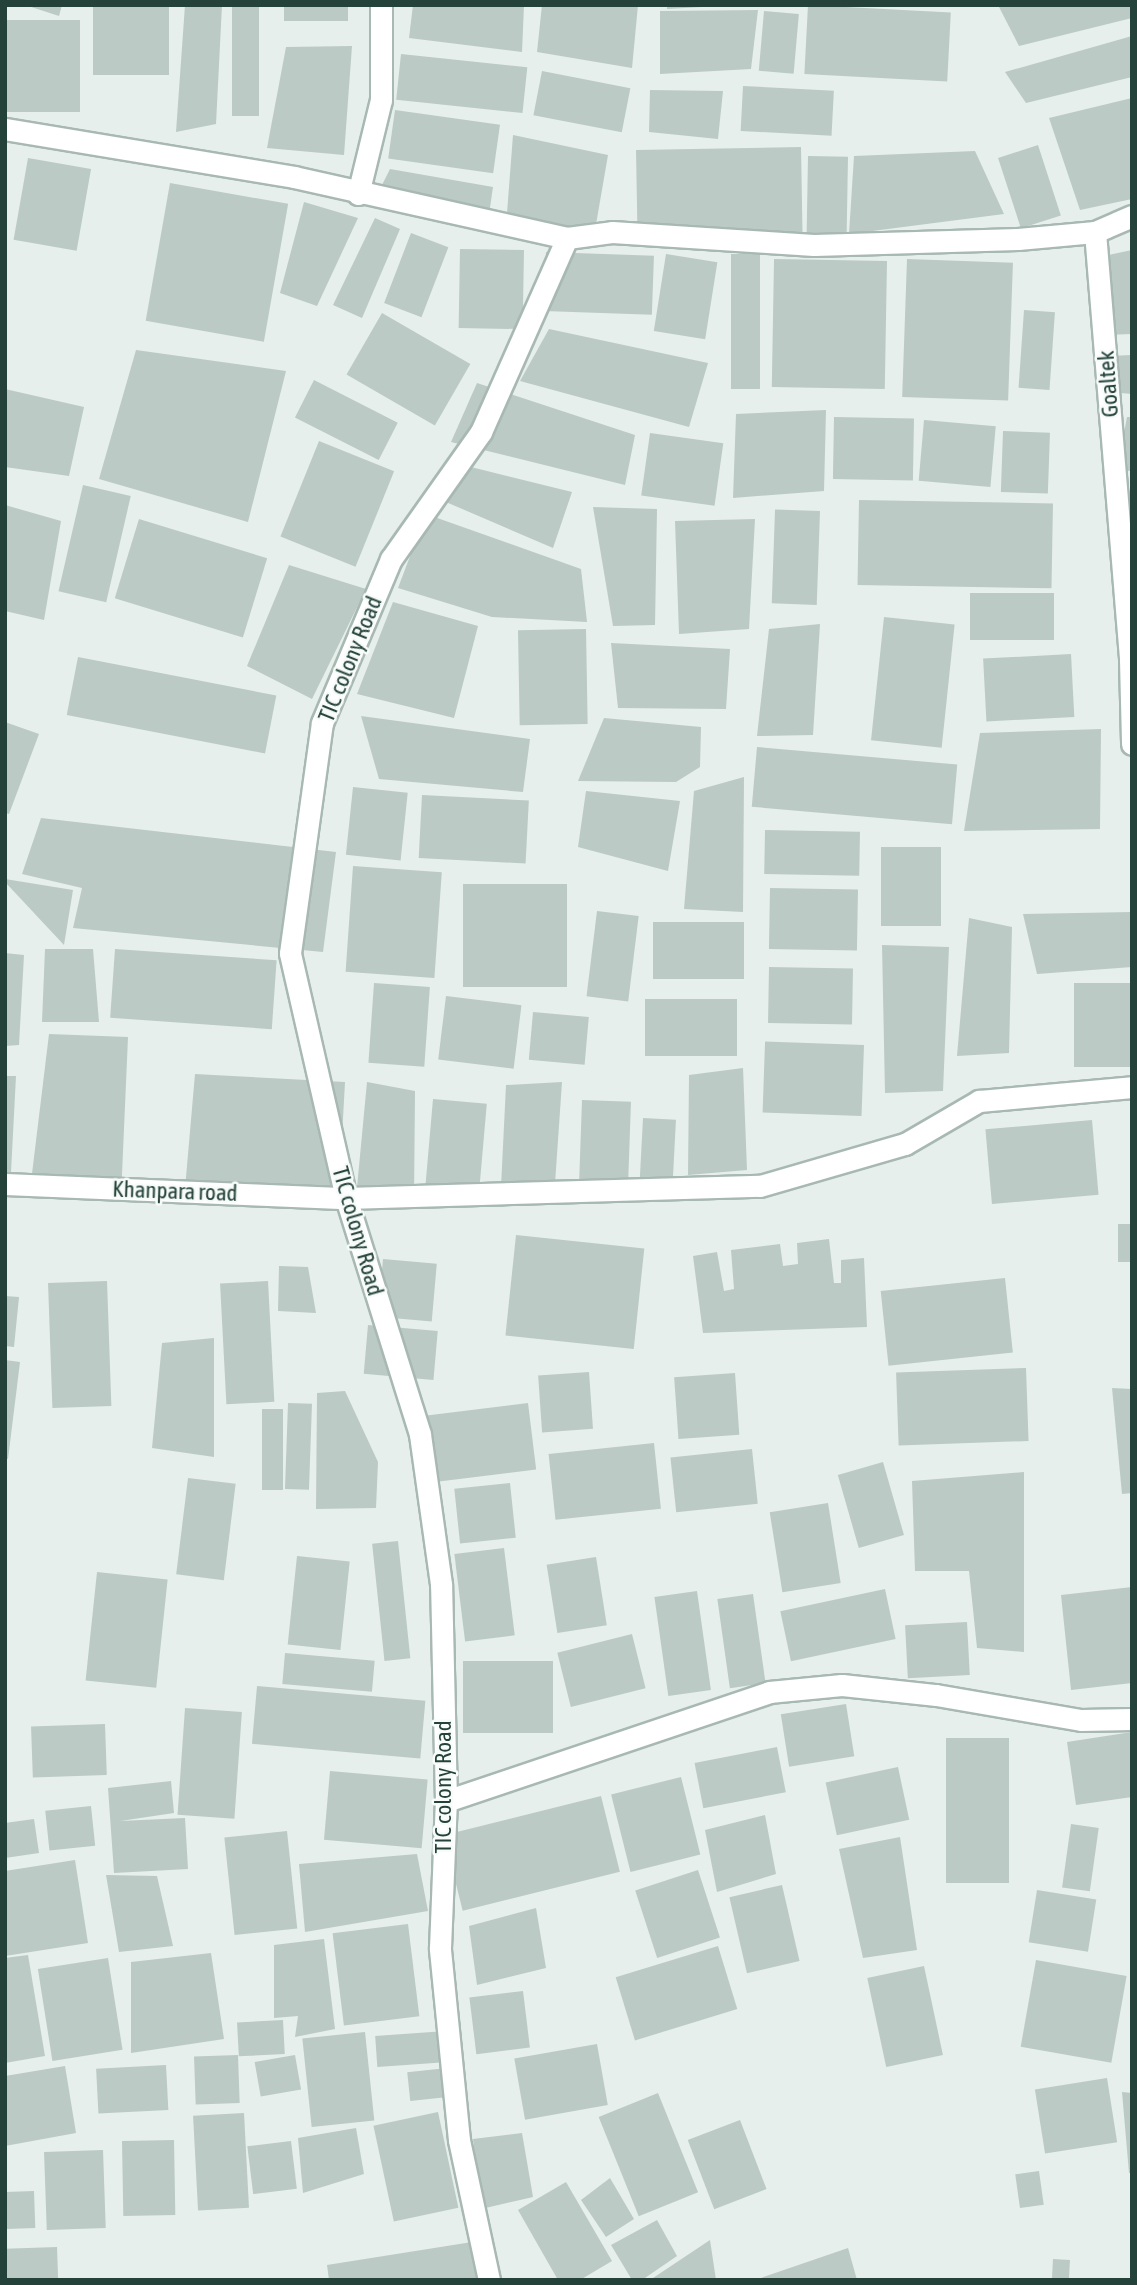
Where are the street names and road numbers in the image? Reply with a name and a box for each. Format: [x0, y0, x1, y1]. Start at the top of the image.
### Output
street label: Goaltek [1092, 350, 1124, 418]
street label: TIC colony Road [312, 592, 388, 726]
street label: TIC colony Road [326, 1163, 390, 1299]
street label: Khanpara road [112, 1175, 238, 1207]
street label: TIC colony Road [429, 1720, 457, 1854]

